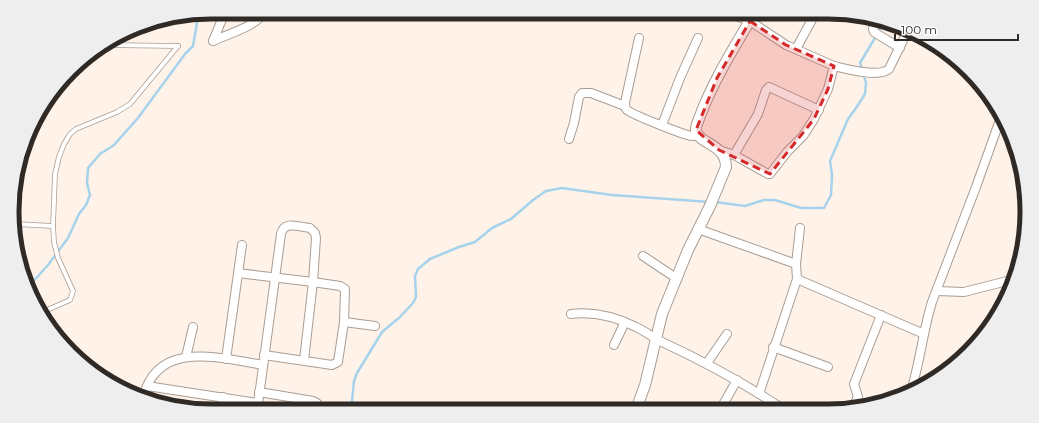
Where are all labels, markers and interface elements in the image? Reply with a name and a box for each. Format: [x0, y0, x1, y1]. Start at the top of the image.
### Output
scale bar [895, 16, 1018, 42]
text: 100 m [901, 22, 937, 37]

